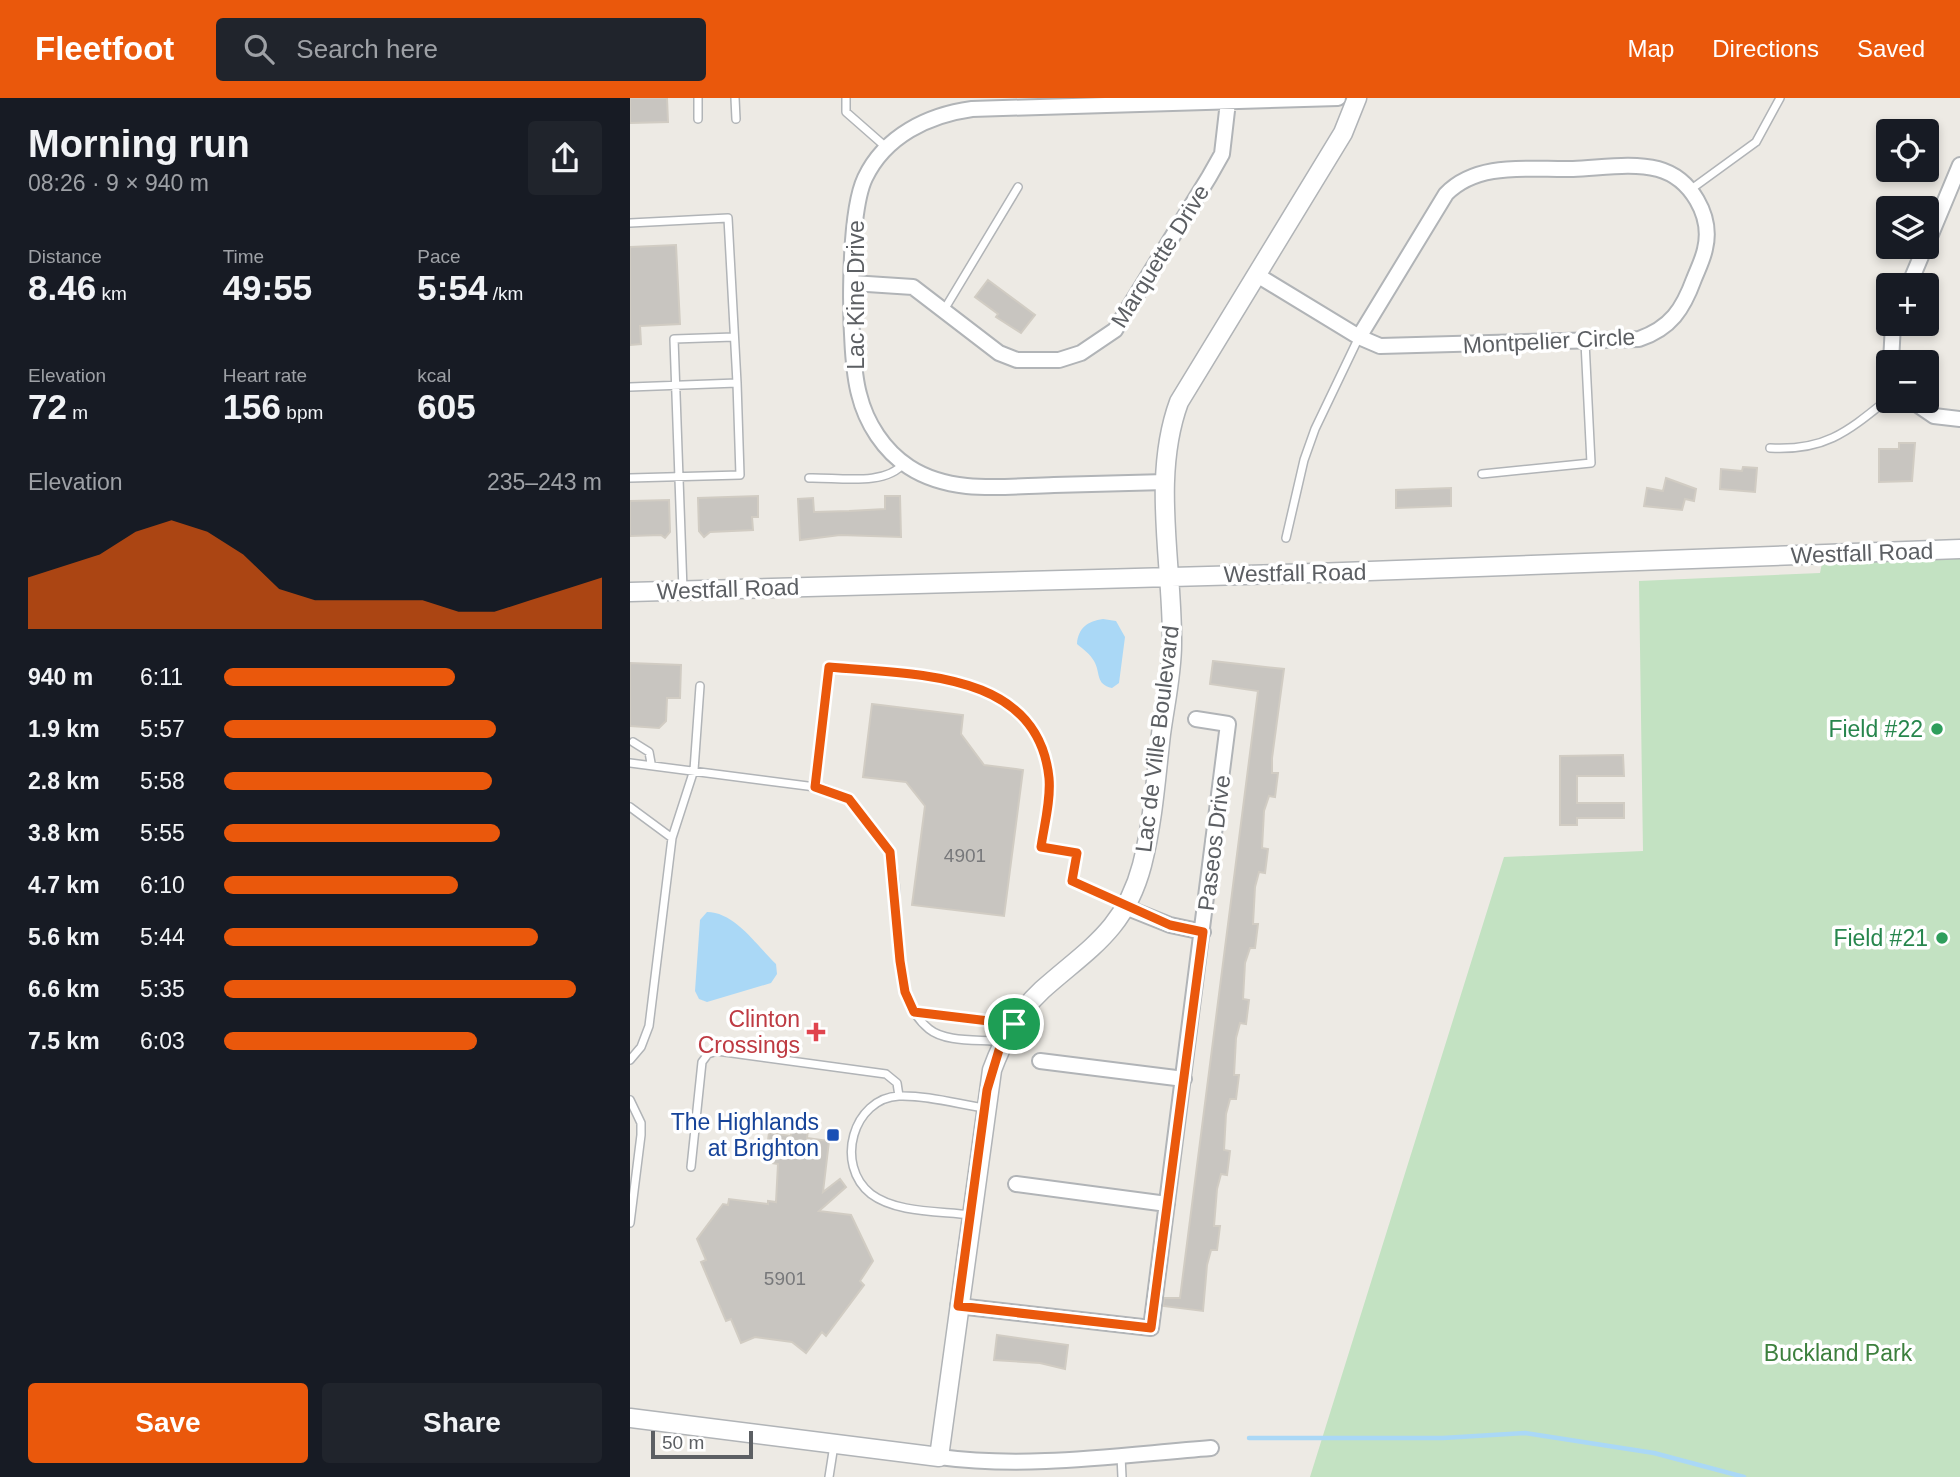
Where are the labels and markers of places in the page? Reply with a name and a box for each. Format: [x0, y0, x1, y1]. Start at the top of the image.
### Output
place label: Field #22 [1828, 716, 1923, 742]
marker: Field #22 [1929, 721, 1945, 737]
place label: Field #21 [1833, 925, 1928, 951]
marker: Field #21 [1934, 930, 1950, 946]
pin [984, 994, 1044, 1054]
place label: Clinton Crossings [698, 1006, 800, 1058]
marker: Clinton Crossings [806, 1022, 826, 1042]
place label: The Highlands at Brighton [671, 1109, 819, 1161]
marker: The Highlands at Brighton [825, 1127, 841, 1143]

